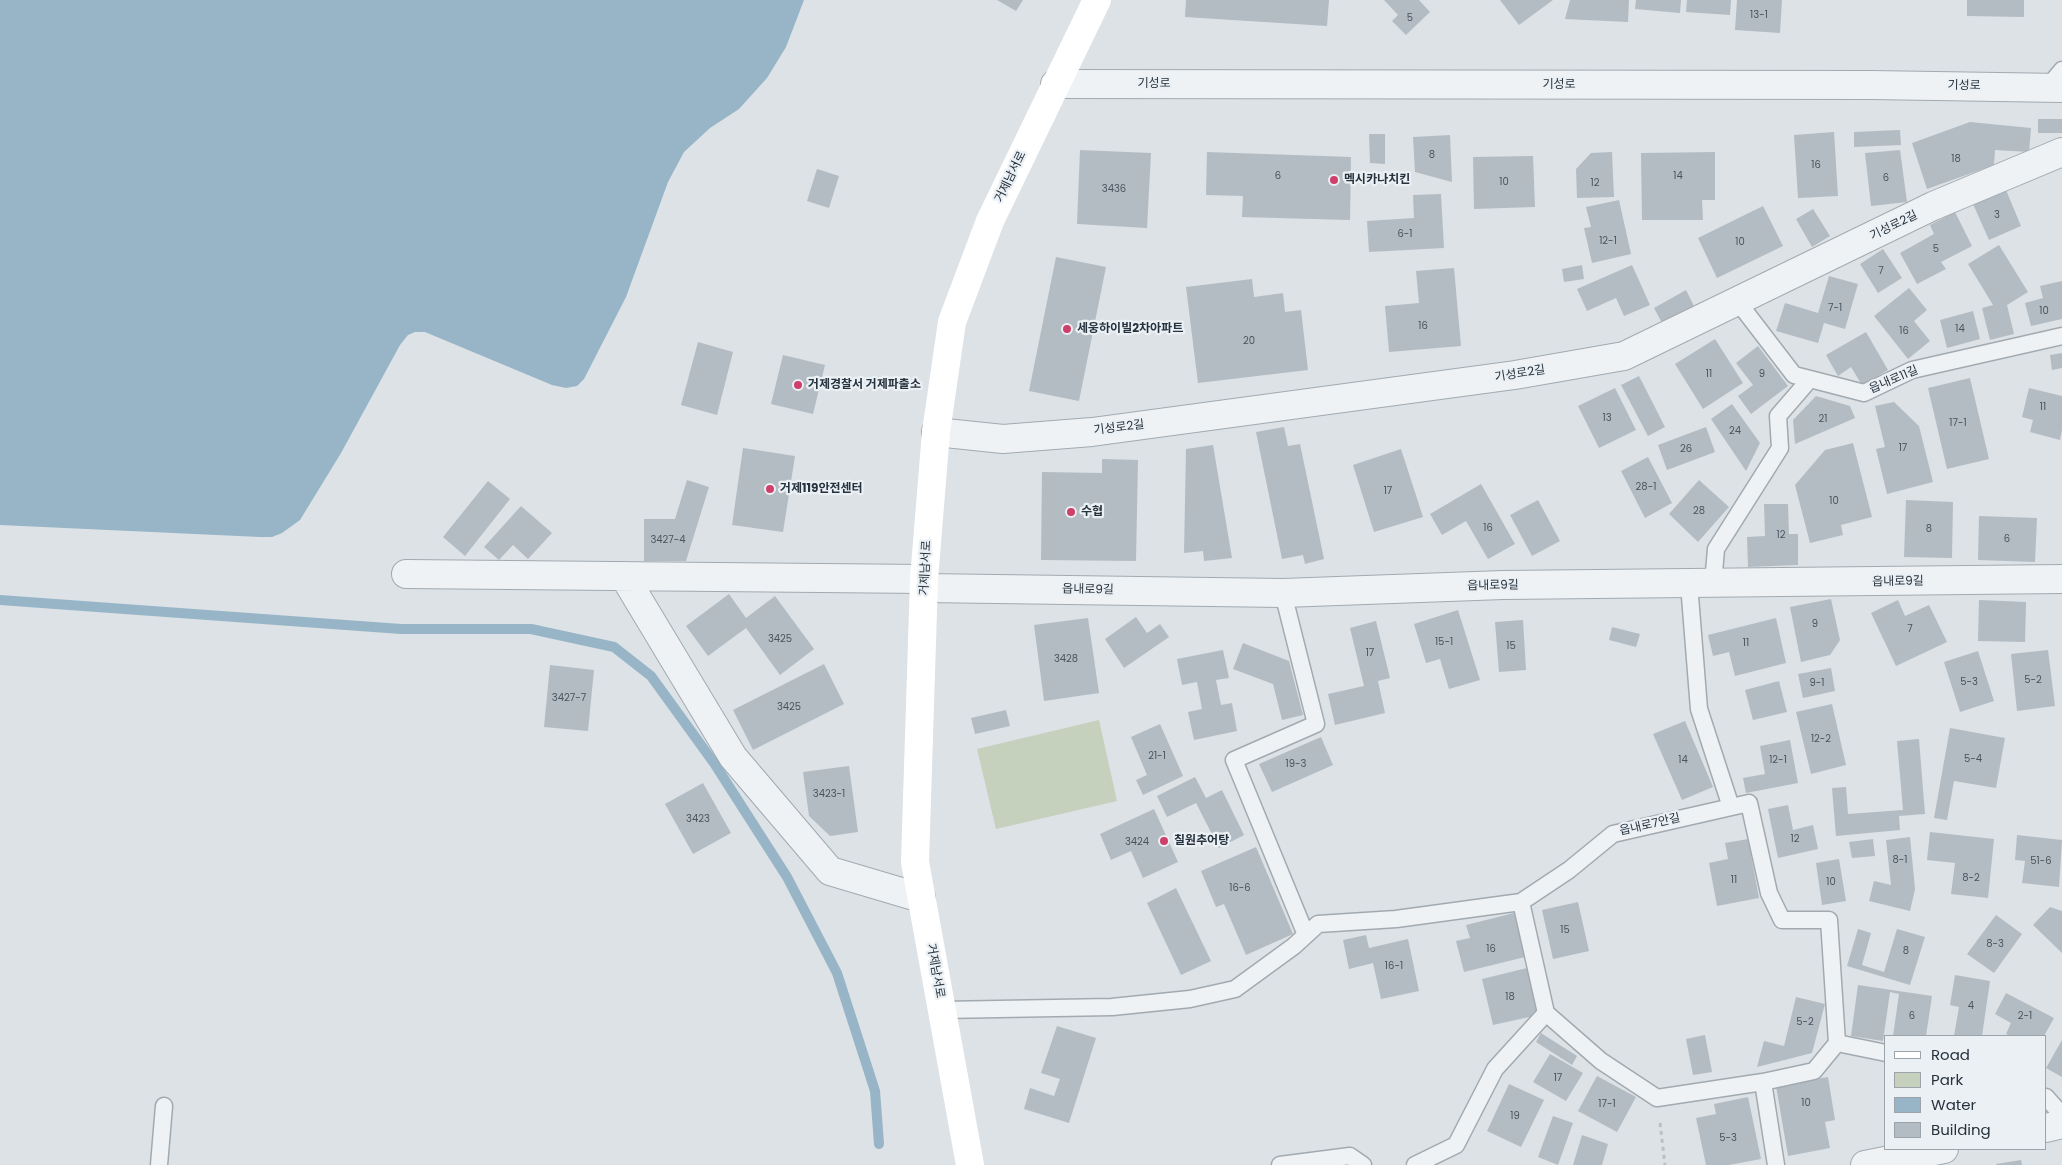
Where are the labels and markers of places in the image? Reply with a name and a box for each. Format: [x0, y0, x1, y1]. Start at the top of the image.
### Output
place label: 멕시카나치킨 [1344, 173, 1410, 187]
marker: 멕시카나치킨 [1328, 174, 1340, 186]
place label: 세웅하이빌2차아파트 [1077, 322, 1183, 336]
marker: 세웅하이빌2차아파트 [1061, 323, 1073, 335]
place label: 거제경찰서 거제파출소 [808, 378, 921, 392]
marker: 거제경찰서 거제파출소 [792, 379, 804, 391]
place label: 거제119안전센터 [780, 482, 863, 496]
marker: 거제119안전센터 [764, 483, 776, 495]
place label: 수협 [1081, 505, 1103, 519]
marker: 수협 [1065, 506, 1077, 518]
place label: 칠원추어탕 [1174, 834, 1229, 848]
marker: 칠원추어탕 [1158, 835, 1170, 847]

